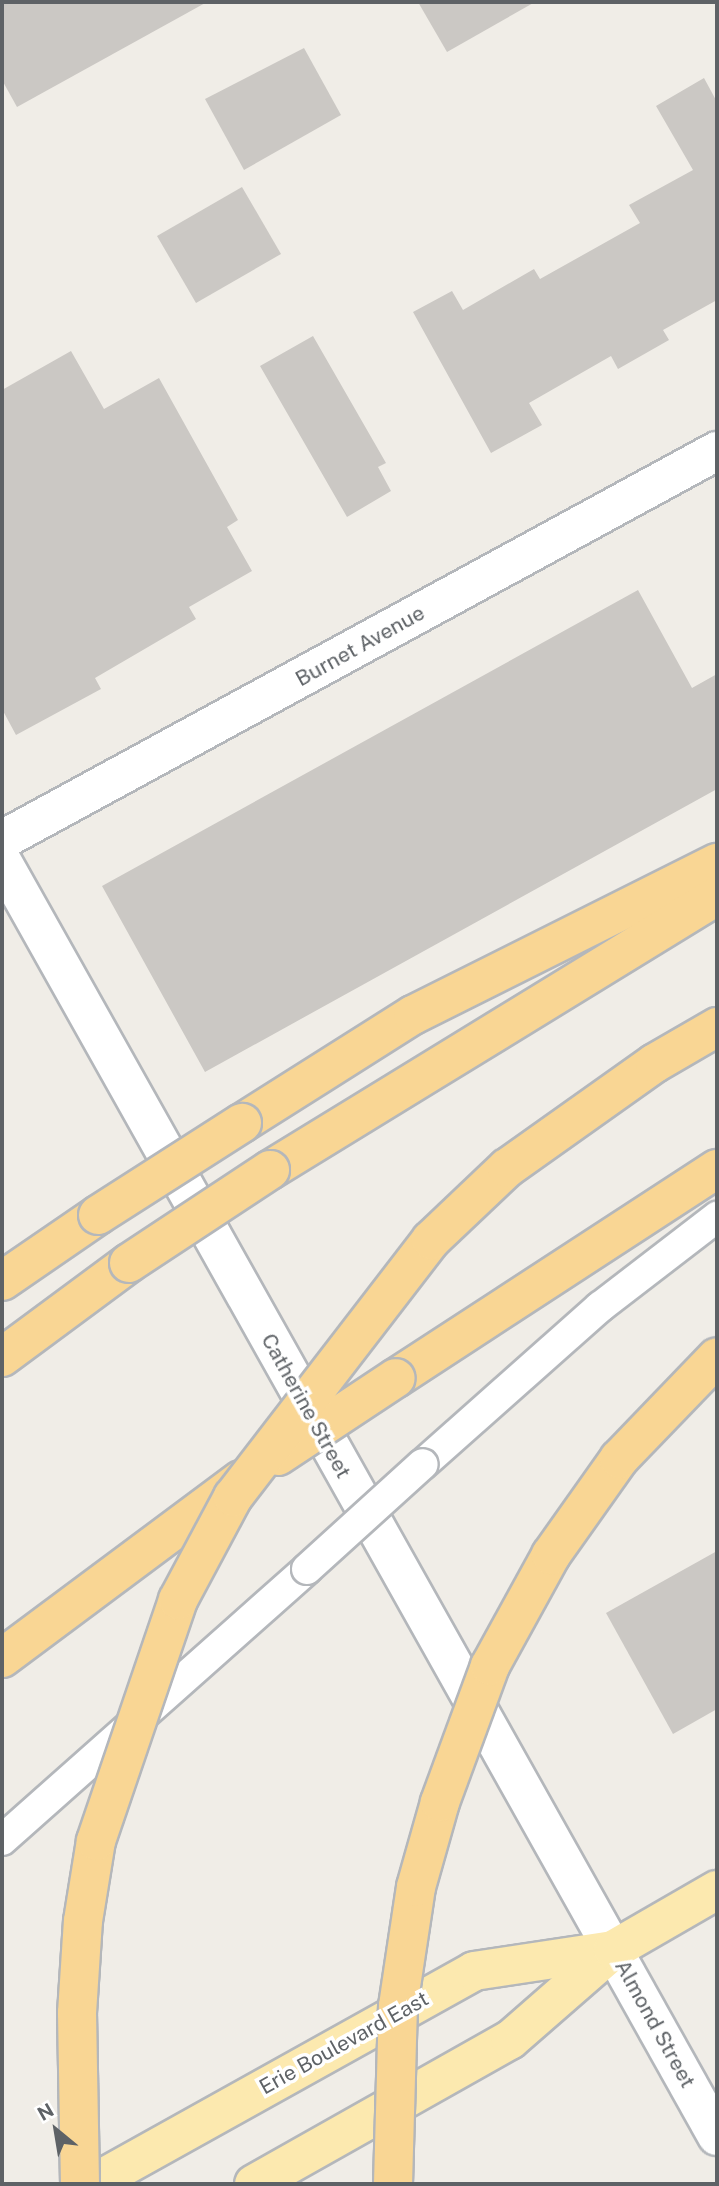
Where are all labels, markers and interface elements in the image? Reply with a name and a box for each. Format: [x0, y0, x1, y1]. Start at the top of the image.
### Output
street label: Burnet Avenue [291, 600, 429, 692]
street label: Catherine Street [256, 1329, 356, 1483]
street label: Almond Street [609, 1956, 701, 2092]
street label: Erie Boulevard East [255, 1986, 433, 2100]
north arrow [21, 2095, 91, 2165]
text: N [34, 2099, 57, 2125]

